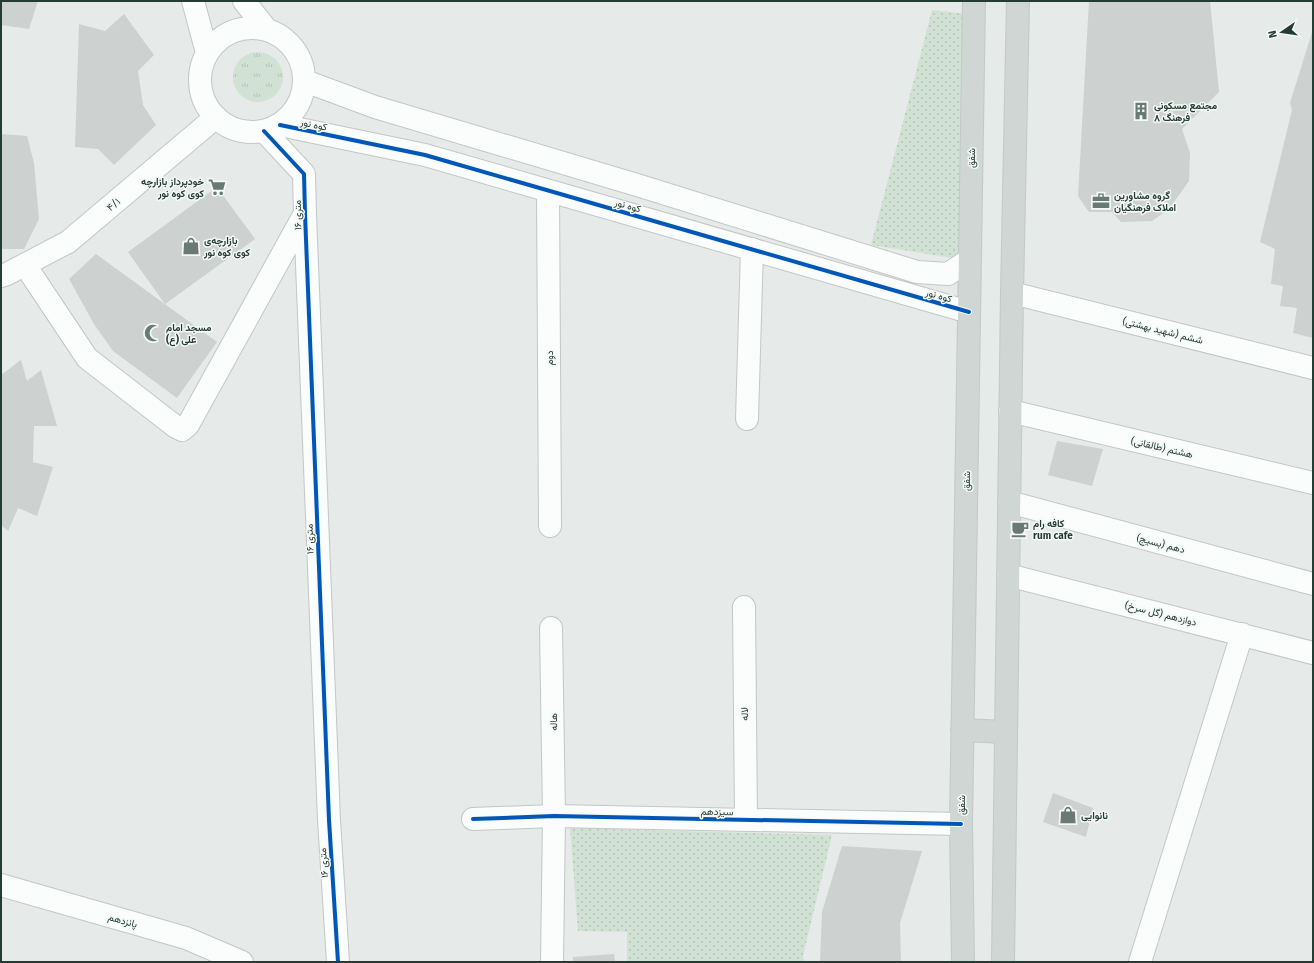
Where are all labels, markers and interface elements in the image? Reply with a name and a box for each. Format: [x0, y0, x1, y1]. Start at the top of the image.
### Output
north arrow [1262, 12, 1302, 52]
text: N [1266, 29, 1280, 39]
place label: مجتمع مسکونی فرهنگ ۸ [1154, 100, 1218, 124]
building icon: مجتمع مسکونی فرهنگ ۸ [1131, 101, 1151, 121]
street label: کوه نور [298, 116, 329, 134]
street label: شفق [966, 148, 978, 168]
place label: خودپرداز بازارچه کوی کوه نور [141, 176, 204, 200]
supermarket icon: خودپرداز بازارچه کوی کوه نور [207, 177, 227, 197]
place label: گروه مشاورین املاک فرهنگیان [1114, 190, 1176, 214]
office icon: گروه مشاورین املاک فرهنگیان [1091, 191, 1111, 211]
street label: ۴/۱ [104, 196, 123, 214]
street label: کوه نور [612, 196, 643, 216]
street label: ۱۶ متری [292, 200, 304, 230]
place label: بازارچه‌ی کوی کوه نور [203, 235, 250, 259]
shop icon: بازارچه‌ی کوی کوه نور [181, 236, 201, 256]
street label: کوه نور [923, 286, 954, 306]
street label: ششم (شهید بهشتی) [1121, 314, 1205, 347]
place label: مسجد امام علی (ع) [166, 322, 212, 347]
mosque icon: مسجد امام علی (ع) [143, 323, 163, 343]
street label: دوم [544, 350, 556, 366]
street label: هشتم (طالقانی) [1130, 434, 1194, 461]
street label: شفق [961, 471, 973, 491]
place label: کافه رام rum cafe [1033, 518, 1073, 542]
cafe icon: کافه رام rum cafe [1010, 519, 1030, 539]
street label: ۱۶ متری [303, 524, 317, 554]
street label: دهم (بسیج) [1135, 531, 1187, 556]
street label: دوازدهم (گل سرخ) [1124, 598, 1198, 629]
street label: لاله [739, 707, 751, 721]
street label: هاله [548, 713, 560, 731]
street label: شفق [956, 795, 968, 815]
shop icon: نانوایی [1058, 805, 1078, 825]
street label: سیزدهم [700, 806, 734, 818]
place label: نانوایی [1081, 810, 1108, 822]
street label: ۱۶ متری [317, 847, 331, 878]
street label: پانزدهم [106, 911, 139, 932]

